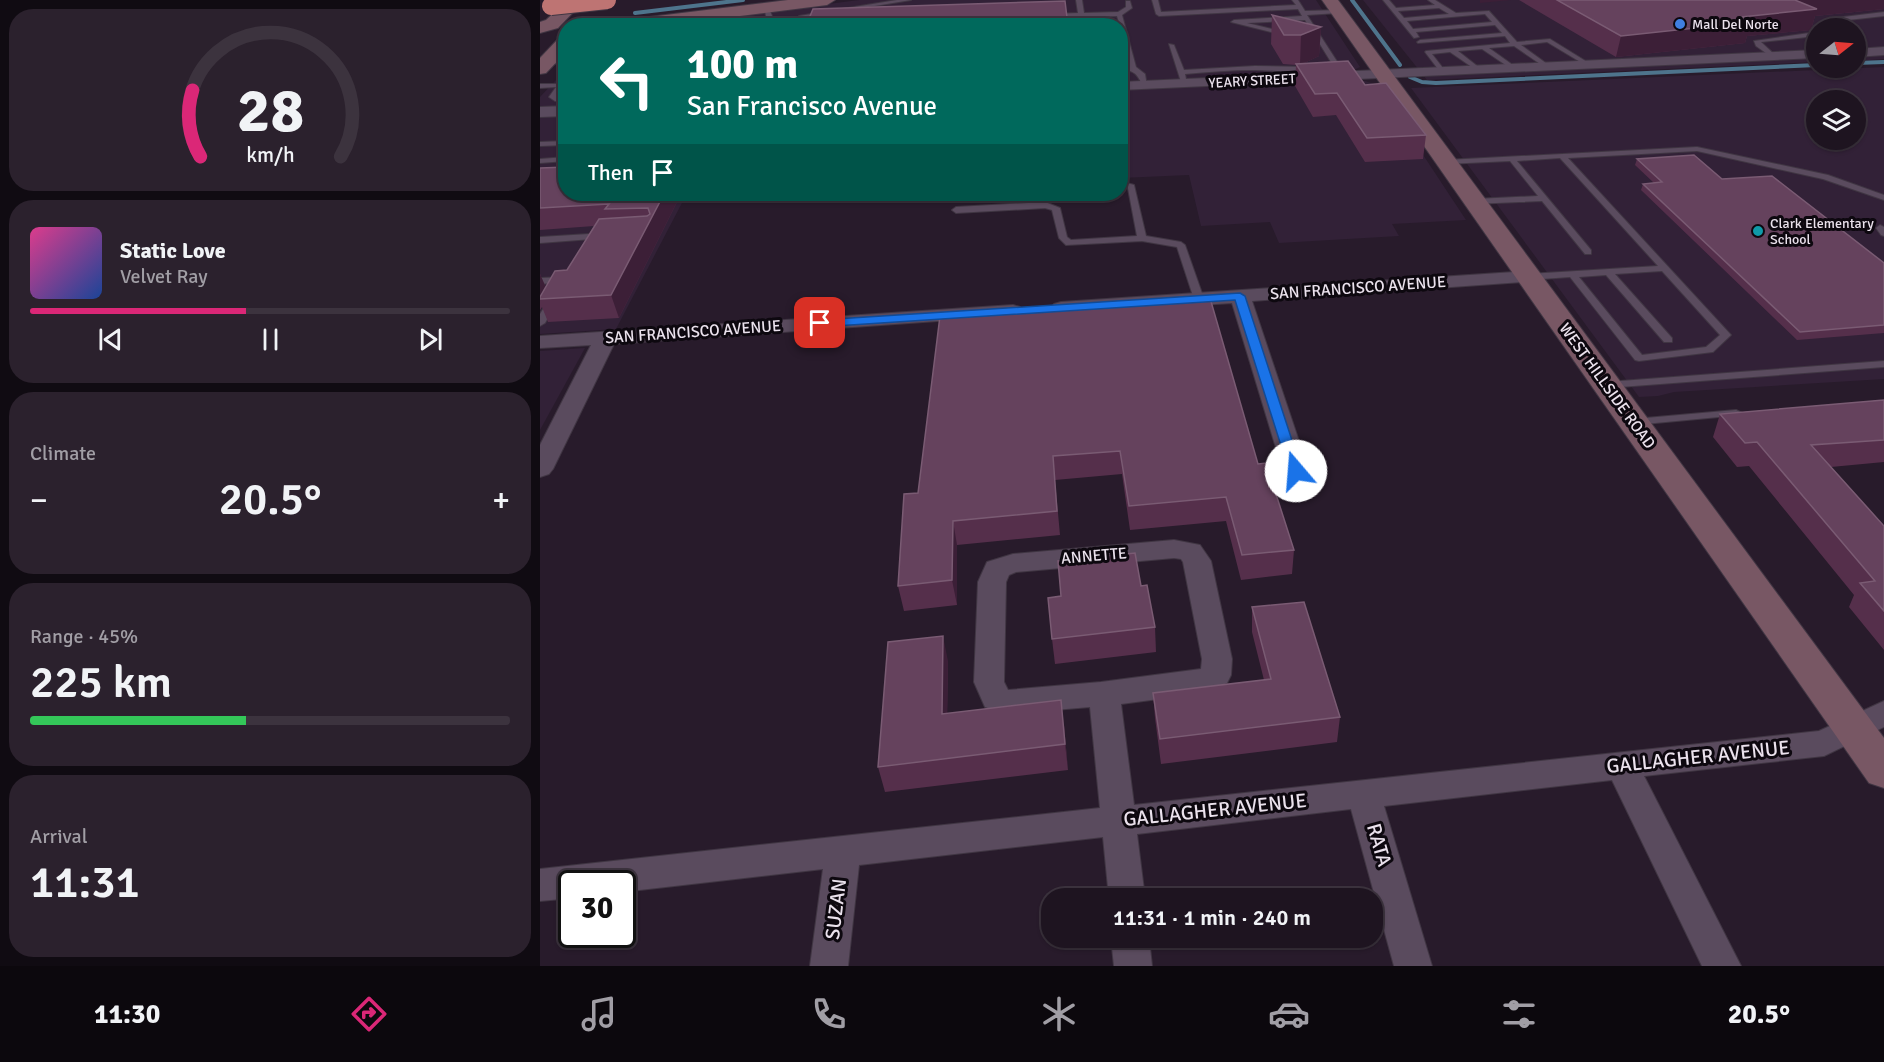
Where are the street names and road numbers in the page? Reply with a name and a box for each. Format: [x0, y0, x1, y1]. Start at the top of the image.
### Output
street label: YEARY STREET [1208, 70, 1296, 92]
street label: SAN FRANCISCO AVENUE [1269, 272, 1447, 304]
street label: SAN FRANCISCO AVENUE [604, 316, 782, 348]
street label: WEST HILLSIDE ROAD [1555, 319, 1659, 453]
street label: ANNETTE [1060, 543, 1128, 569]
street label: GALLAGHER AVENUE [1605, 735, 1791, 779]
street label: GALLAGHER AVENUE [1122, 788, 1308, 832]
street label: RATA [1361, 820, 1397, 870]
street label: SUZAN [820, 877, 852, 941]

